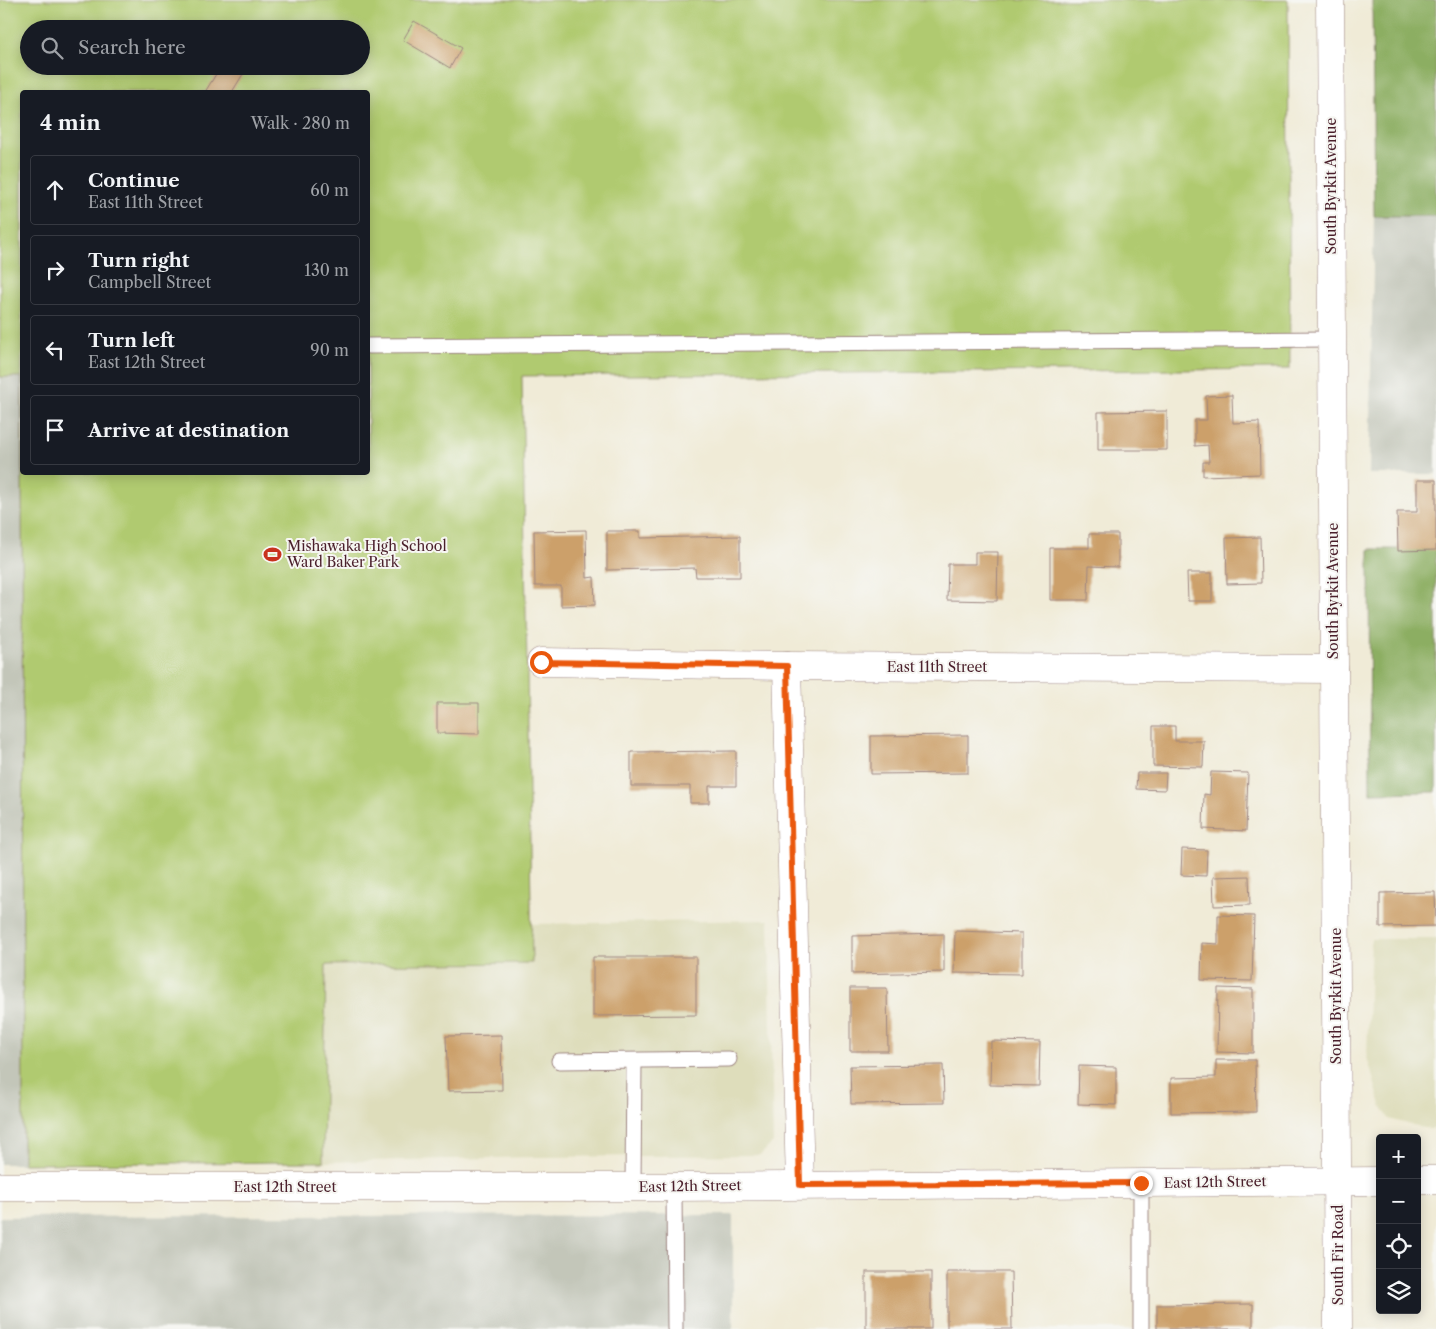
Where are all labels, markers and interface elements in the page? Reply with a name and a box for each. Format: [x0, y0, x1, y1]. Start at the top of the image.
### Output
search box [20, 20, 370, 75]
icon: search [38, 34, 66, 62]
text: Search here [78, 36, 186, 59]
text: 4 min [40, 110, 101, 135]
text: Walk · 280 m [251, 113, 350, 133]
street label: South Byrkit Avenue [1322, 118, 1340, 254]
text: Continue [88, 169, 180, 192]
icon: ahead [41, 176, 69, 204]
text: 60 m [310, 180, 349, 200]
text: East 11th Street [88, 192, 203, 212]
text: Turn right [88, 249, 189, 272]
icon: right [41, 256, 69, 284]
text: 130 m [304, 260, 349, 280]
text: Campbell Street [88, 272, 211, 292]
text: Turn left [88, 329, 175, 352]
icon: left [41, 336, 69, 364]
text: 90 m [310, 340, 349, 360]
text: East 12th Street [88, 352, 205, 372]
icon: arrive [41, 416, 69, 444]
text: Arrive at destination [88, 419, 289, 442]
street label: South Byrkit Avenue [1324, 523, 1342, 659]
place label: Mishawaka High School Ward Baker Park [286, 537, 447, 571]
sports icon: Mishawaka High School Ward Baker Park [263, 544, 283, 564]
route start [530, 651, 553, 674]
street label: East 11th Street [887, 658, 987, 676]
street label: South Byrkit Avenue [1327, 928, 1345, 1064]
map controls [1376, 1134, 1421, 1314]
button: + [1376, 1134, 1421, 1179]
route end [1130, 1172, 1153, 1195]
street label: East 12th Street [1163, 1172, 1267, 1192]
street label: East 12th Street [638, 1176, 742, 1196]
street label: East 12th Street [234, 1178, 336, 1196]
button: − [1376, 1179, 1421, 1224]
street label: South Fir Road [1329, 1204, 1347, 1305]
button: locate [1376, 1224, 1421, 1269]
button: layers [1376, 1269, 1421, 1314]

